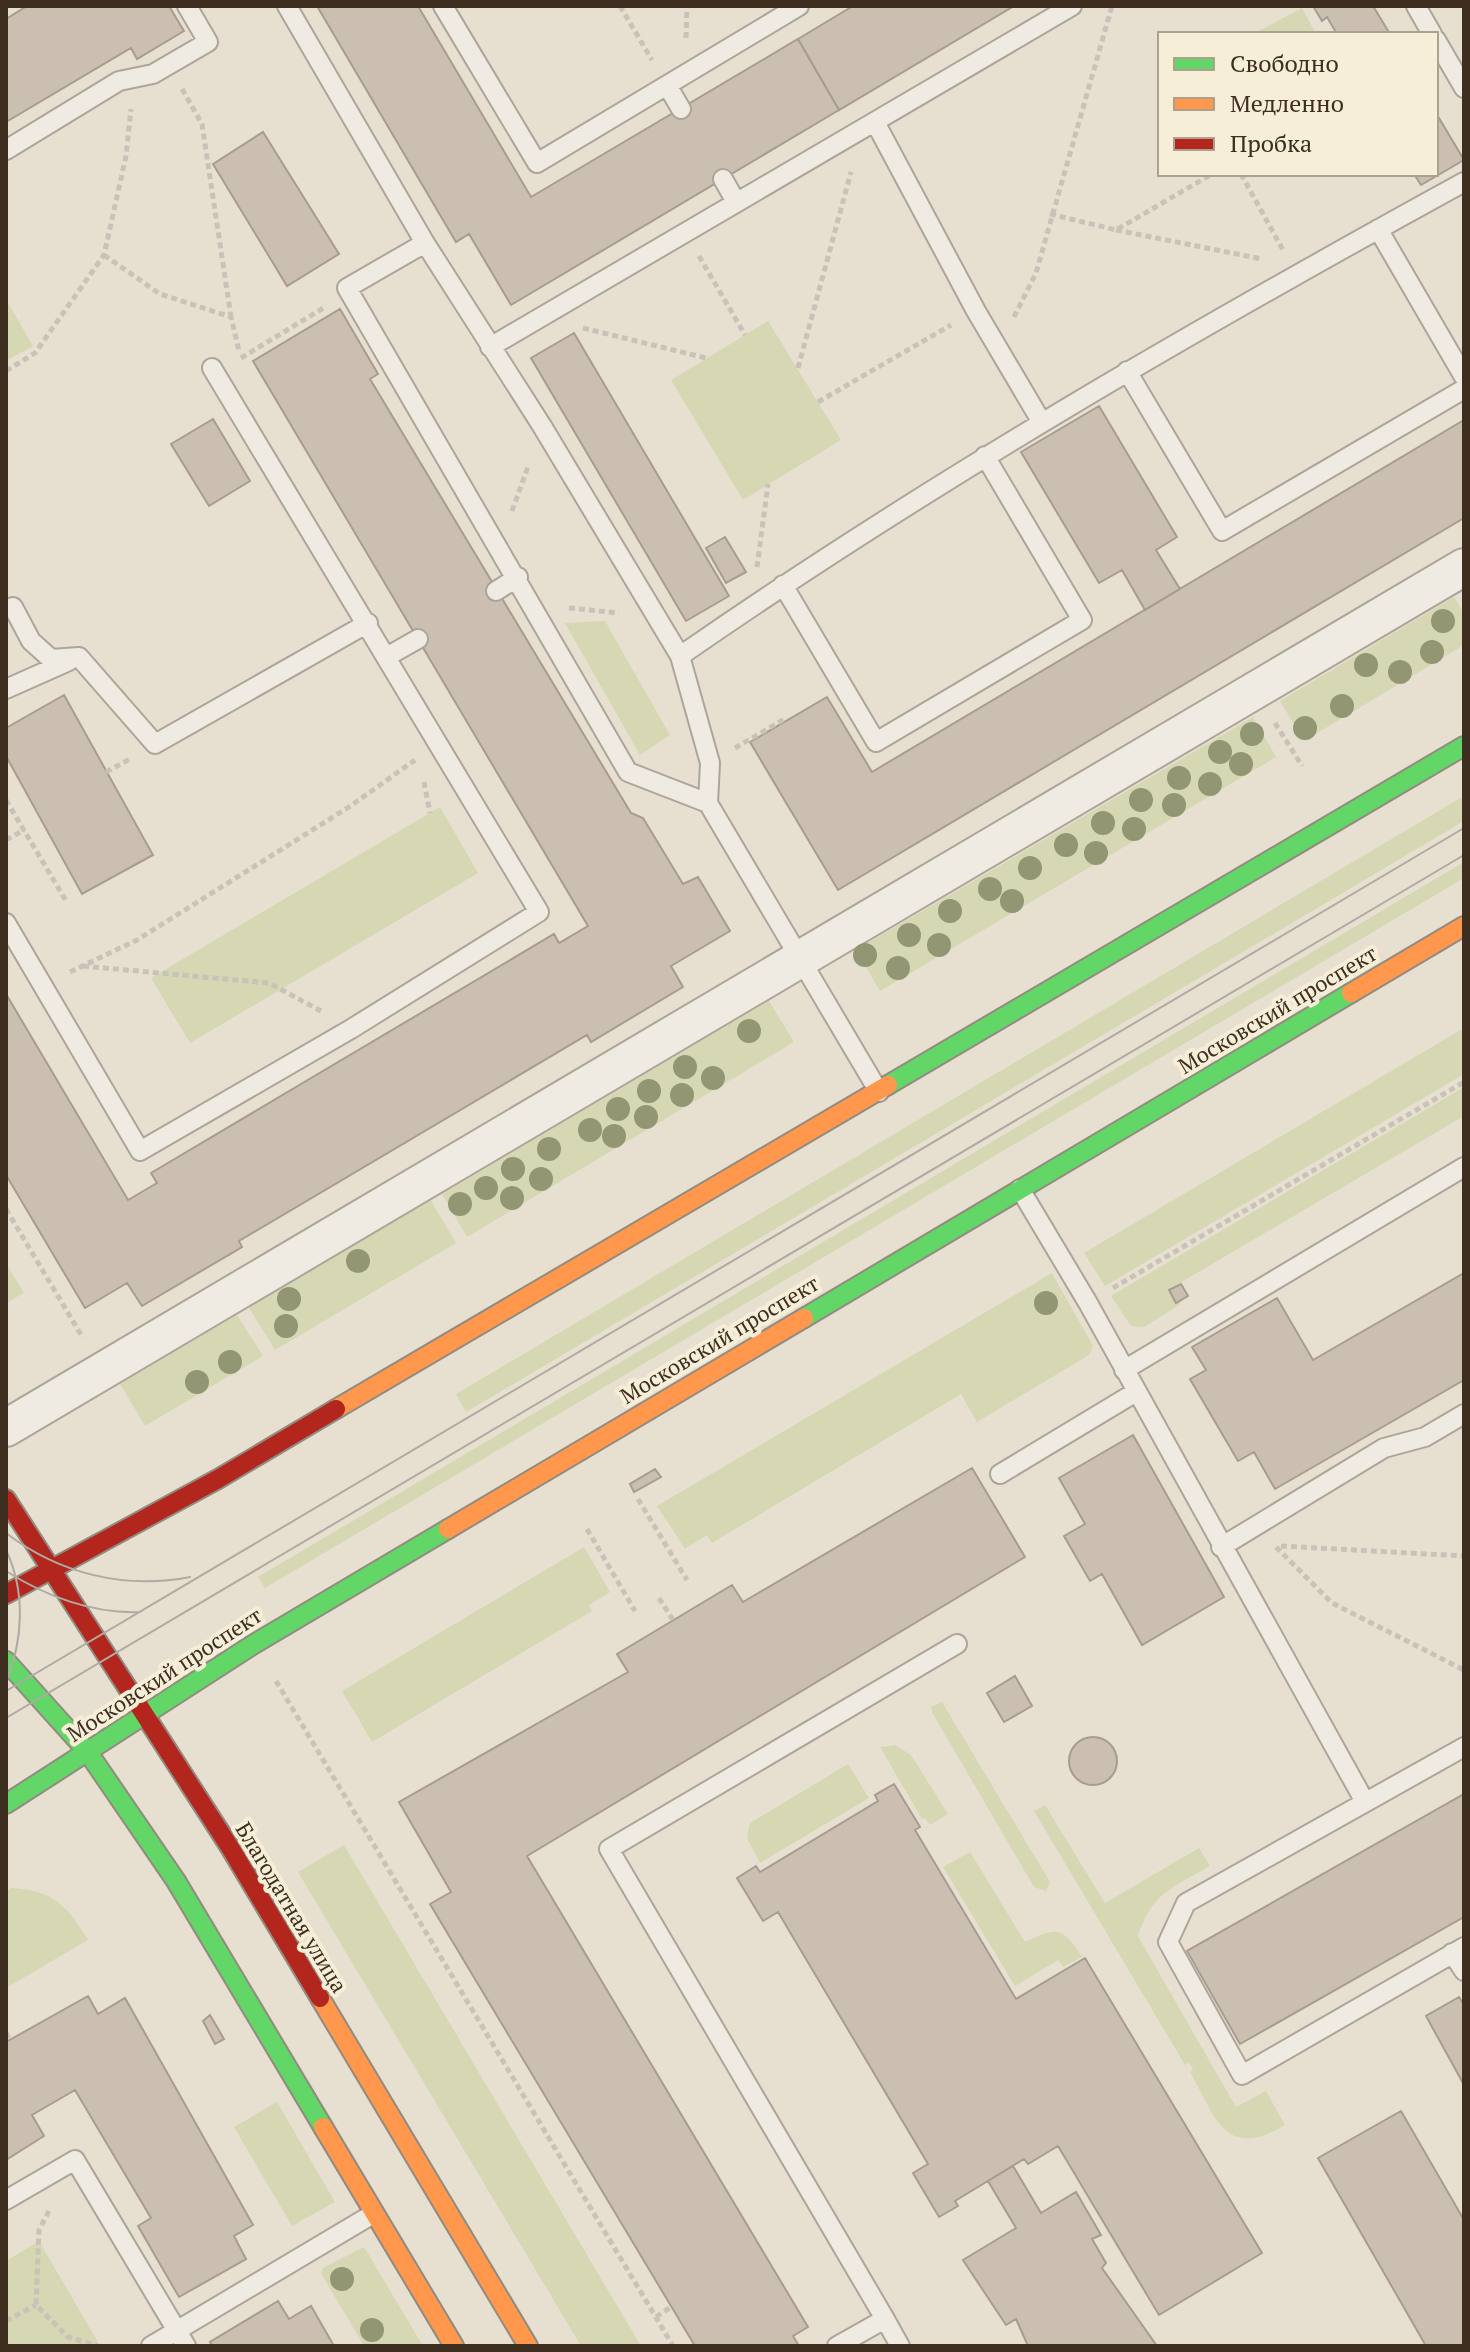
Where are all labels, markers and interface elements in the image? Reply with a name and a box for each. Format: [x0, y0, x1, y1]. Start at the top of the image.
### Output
legend [1158, 32, 1438, 176]
text: Свободно [1230, 47, 1339, 79]
text: Медленно [1230, 87, 1344, 119]
text: Пробка [1230, 127, 1312, 159]
street label: Московский проспект [1172, 938, 1382, 1080]
street label: Московский проспект [614, 1268, 824, 1410]
street label: Московский проспект [61, 1600, 267, 1748]
street label: Благодатная улица [230, 1816, 354, 1998]

